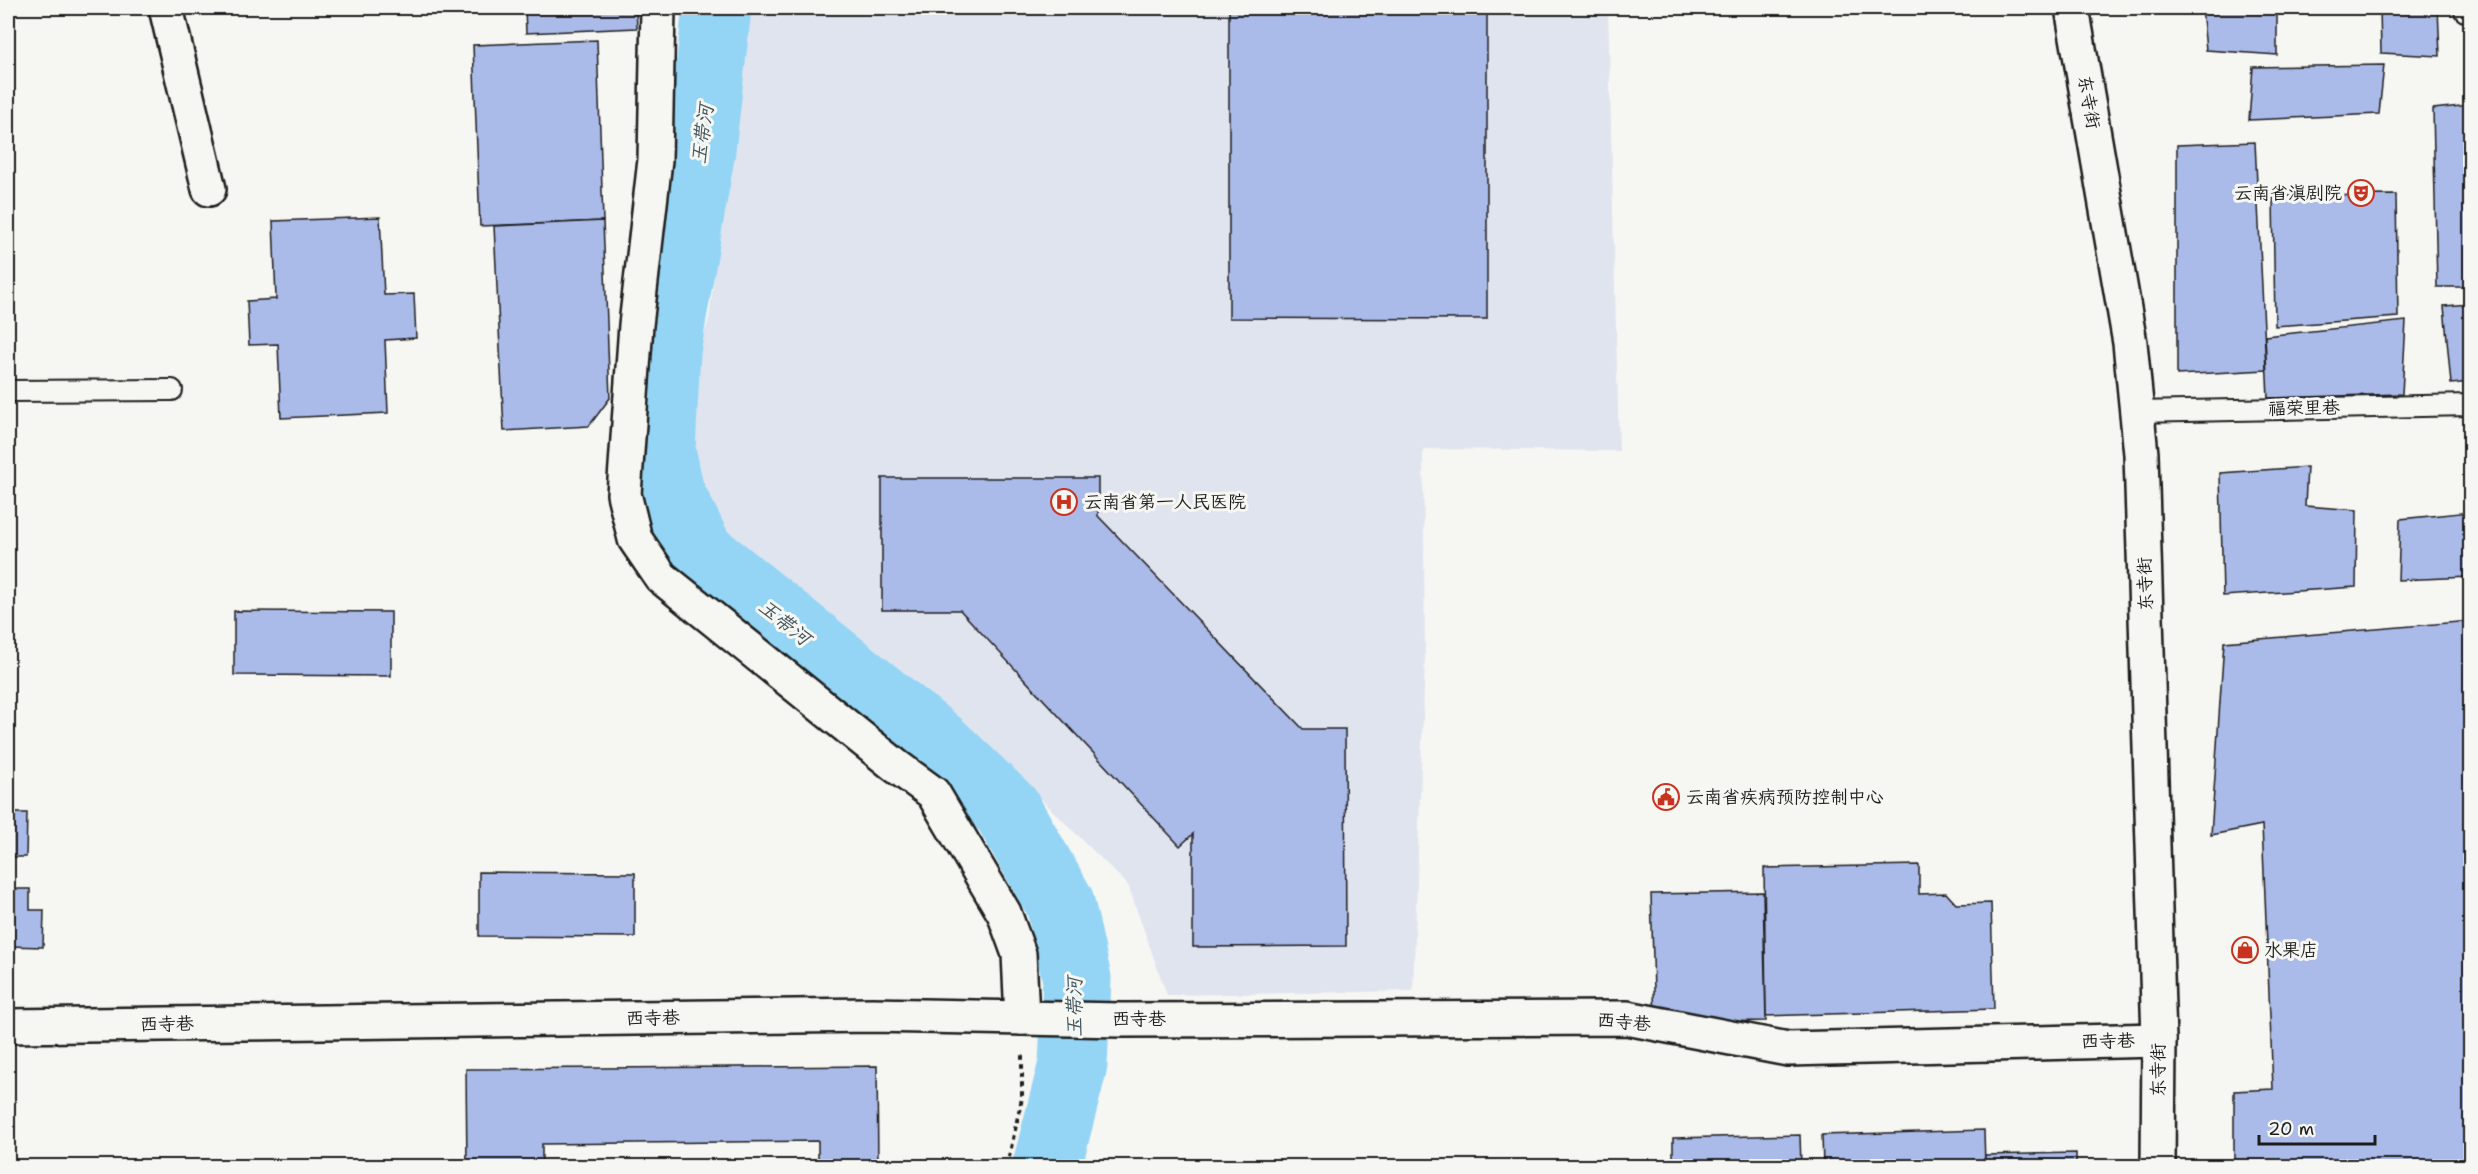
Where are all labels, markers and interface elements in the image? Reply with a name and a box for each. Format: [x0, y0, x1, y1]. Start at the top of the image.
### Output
street label: 东寺街 [2072, 73, 2106, 131]
water label: 玉带河 [685, 100, 719, 166]
theatre icon: 云南省滇剧院 [2346, 178, 2376, 208]
place label: 云南省滇剧院 [2234, 181, 2342, 205]
street label: 福荣里巷 [2268, 395, 2340, 421]
hospital icon: 云南省第一人民医院 [1049, 487, 1079, 517]
place label: 云南省第一人民医院 [1084, 490, 1246, 514]
street label: 东寺街 [2132, 557, 2158, 611]
water label: 玉带河 [754, 593, 819, 653]
public building icon: 云南省疾病预防控制中心 [1651, 782, 1681, 812]
place label: 云南省疾病预防控制中心 [1686, 785, 1884, 809]
shop icon: 水果店 [2230, 935, 2260, 965]
place label: 水果店 [2264, 938, 2318, 962]
water label: 玉带河 [1061, 974, 1087, 1037]
street label: 西寺巷 [626, 1006, 680, 1030]
street label: 西寺巷 [1112, 1007, 1166, 1031]
street label: 西寺巷 [1596, 1008, 1652, 1036]
street label: 西寺巷 [140, 1012, 194, 1036]
street label: 西寺巷 [2081, 1029, 2135, 1053]
street label: 东寺街 [2146, 1043, 2170, 1097]
scale bar [2259, 1108, 2374, 1146]
text: 20 m [2268, 1117, 2314, 1141]

